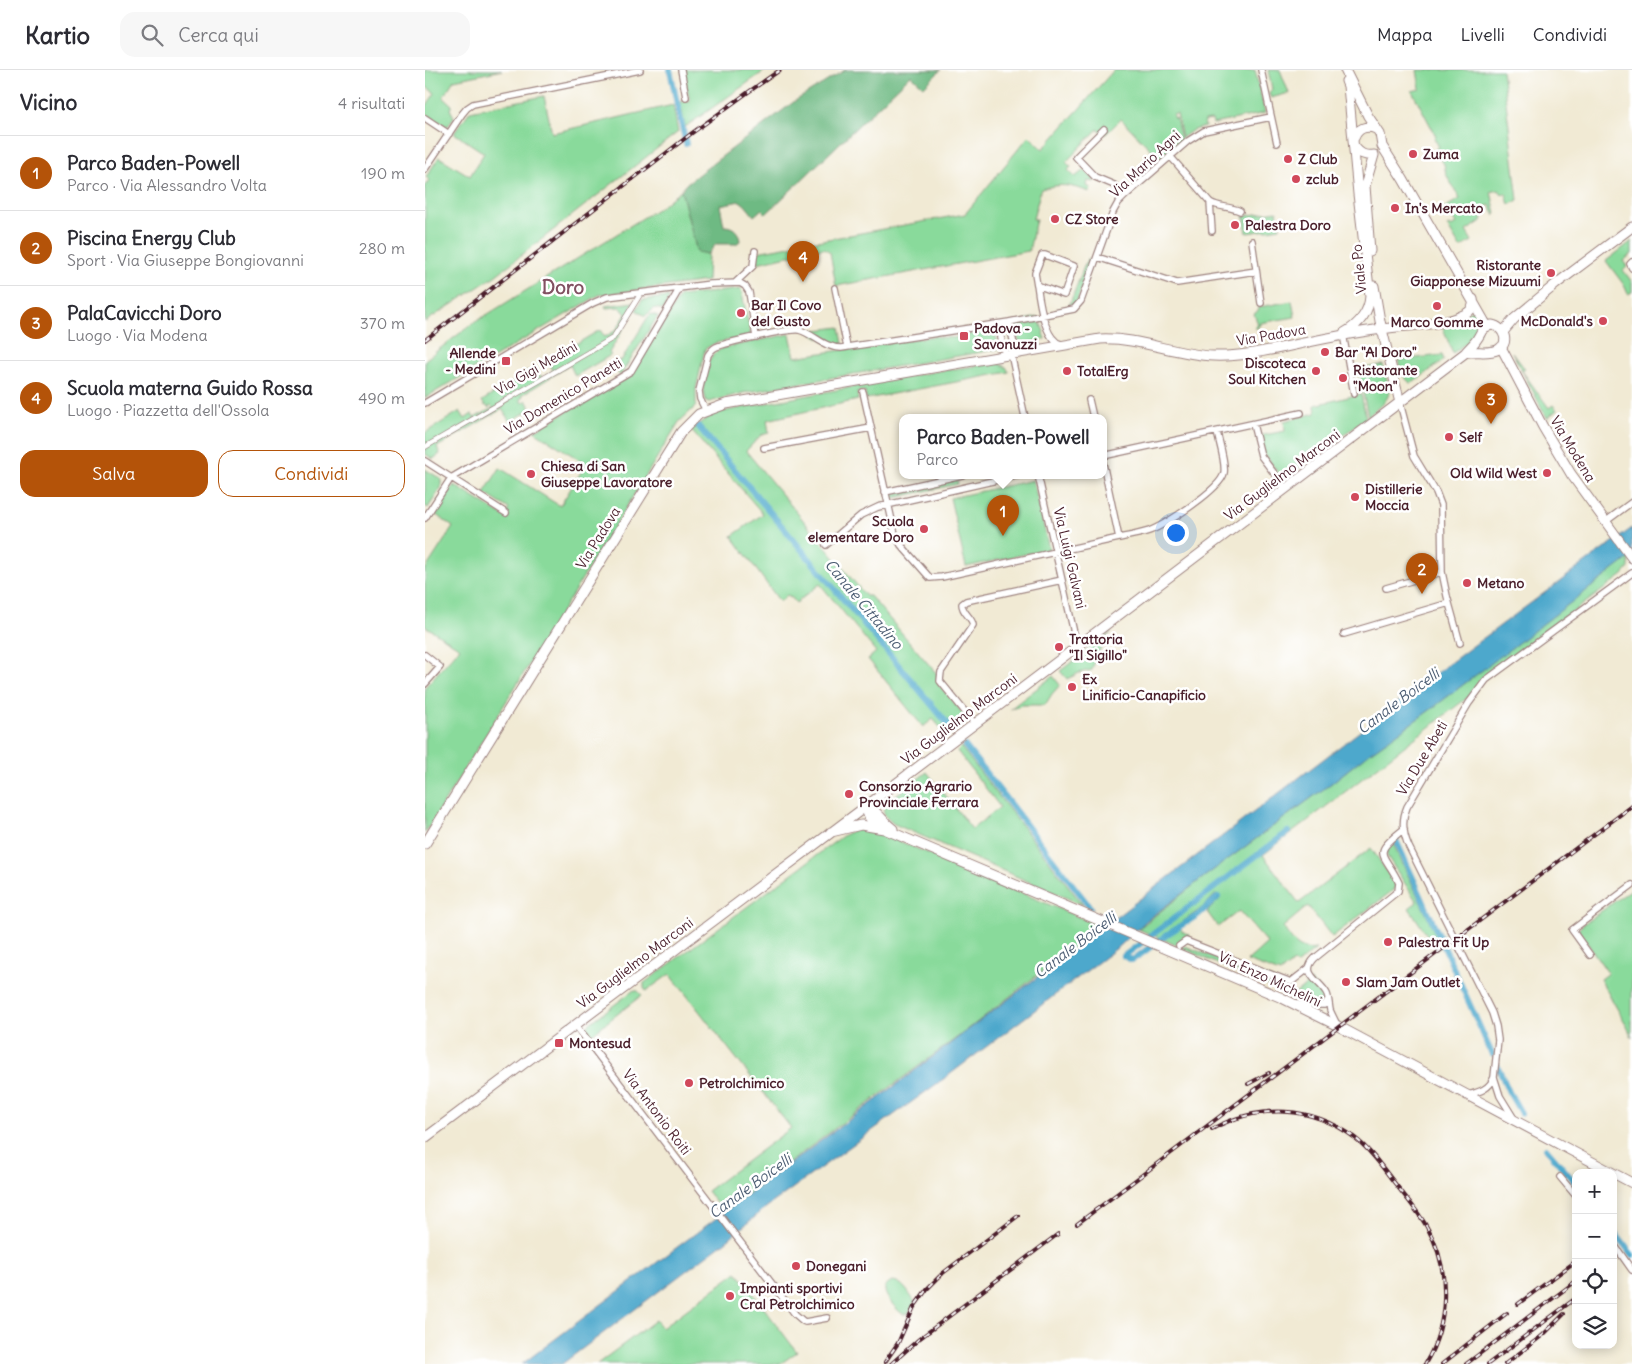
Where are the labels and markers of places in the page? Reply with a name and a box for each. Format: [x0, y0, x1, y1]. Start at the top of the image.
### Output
place label: Zuma [1423, 145, 1459, 163]
marker: Zuma [1407, 148, 1419, 160]
place label: Z Club [1298, 150, 1338, 168]
marker: Z Club [1282, 153, 1294, 165]
place label: zclub [1306, 170, 1339, 188]
marker: zclub [1290, 173, 1302, 185]
place label: In's Mercato [1405, 199, 1483, 217]
marker: In's Mercato [1389, 202, 1401, 214]
place label: CZ Store [1065, 210, 1119, 228]
marker: CZ Store [1049, 213, 1061, 225]
place label: Palestra Doro [1245, 216, 1331, 234]
marker: Palestra Doro [1229, 219, 1241, 231]
pin: 4 [787, 241, 819, 282]
place label: Ristorante Giapponese Mizuumi [1410, 256, 1541, 290]
marker: Ristorante Giapponese Mizuumi [1545, 267, 1557, 279]
place label: Bar Il Covo del Gusto [751, 296, 822, 330]
marker: Marco Gomme [1431, 300, 1443, 312]
marker: Bar Il Covo del Gusto [735, 307, 747, 319]
place label: McDonald's [1520, 312, 1594, 330]
place label: Marco Gomme [1390, 313, 1484, 331]
marker: McDonald's [1597, 315, 1609, 327]
place label: Padova - Savonuzzi [974, 319, 1037, 353]
marker: Padova - Savonuzzi [958, 330, 970, 342]
place label: Bar "Al Doro" [1335, 343, 1417, 361]
place label: Allende - Medini [445, 344, 496, 378]
marker: Bar "Al Doro" [1319, 346, 1331, 358]
place label: Discoteca Soul Kitchen [1228, 354, 1306, 388]
marker: Allende - Medini [500, 355, 512, 367]
place label: Ristorante "Moon" [1353, 361, 1418, 395]
place label: TotalErg [1077, 362, 1129, 380]
marker: TotalErg [1061, 365, 1073, 377]
marker: Discoteca Soul Kitchen [1310, 365, 1322, 377]
marker: Ristorante "Moon" [1337, 372, 1349, 384]
pin: 3 [1475, 383, 1507, 424]
place label: Self [1459, 428, 1483, 446]
marker: Self [1443, 431, 1455, 443]
place label: Chiesa di San Giuseppe Lavoratore [541, 457, 673, 491]
place label: Old Wild West [1450, 464, 1537, 482]
marker: Old Wild West [1541, 467, 1553, 479]
marker: Chiesa di San Giuseppe Lavoratore [525, 468, 537, 480]
place label: Distillerie Moccia [1365, 480, 1423, 514]
marker: Distillerie Moccia [1349, 491, 1361, 503]
pin: 1 [987, 495, 1019, 536]
place label: Scuola elementare Doro [808, 512, 914, 546]
marker: Scuola elementare Doro [918, 523, 930, 535]
pin: 2 [1406, 553, 1438, 594]
place label: Metano [1477, 574, 1525, 592]
marker: Metano [1461, 577, 1473, 589]
place label: Trattoria "Il Sigillo" [1069, 630, 1127, 664]
marker: Trattoria "Il Sigillo" [1053, 641, 1065, 653]
place label: Ex Linificio-Canapificio [1082, 670, 1206, 704]
marker: Ex Linificio-Canapificio [1066, 681, 1078, 693]
place label: Consorzio Agrario Provinciale Ferrara [859, 777, 979, 811]
marker: Consorzio Agrario Provinciale Ferrara [843, 788, 855, 800]
place label: Palestra Fit Up [1398, 933, 1489, 951]
marker: Palestra Fit Up [1382, 936, 1394, 948]
place label: Slam Jam Outlet [1356, 973, 1461, 991]
marker: Slam Jam Outlet [1340, 976, 1352, 988]
place label: Montesud [569, 1034, 632, 1052]
marker: Montesud [553, 1037, 565, 1049]
place label: Petrolchimico [699, 1074, 784, 1092]
marker: Petrolchimico [683, 1077, 695, 1089]
place label: Donegani [806, 1257, 867, 1275]
marker: Donegani [790, 1260, 802, 1272]
place label: Impianti sportivi Cral Petrolchimico [740, 1279, 855, 1313]
marker: Impianti sportivi Cral Petrolchimico [724, 1290, 736, 1302]

